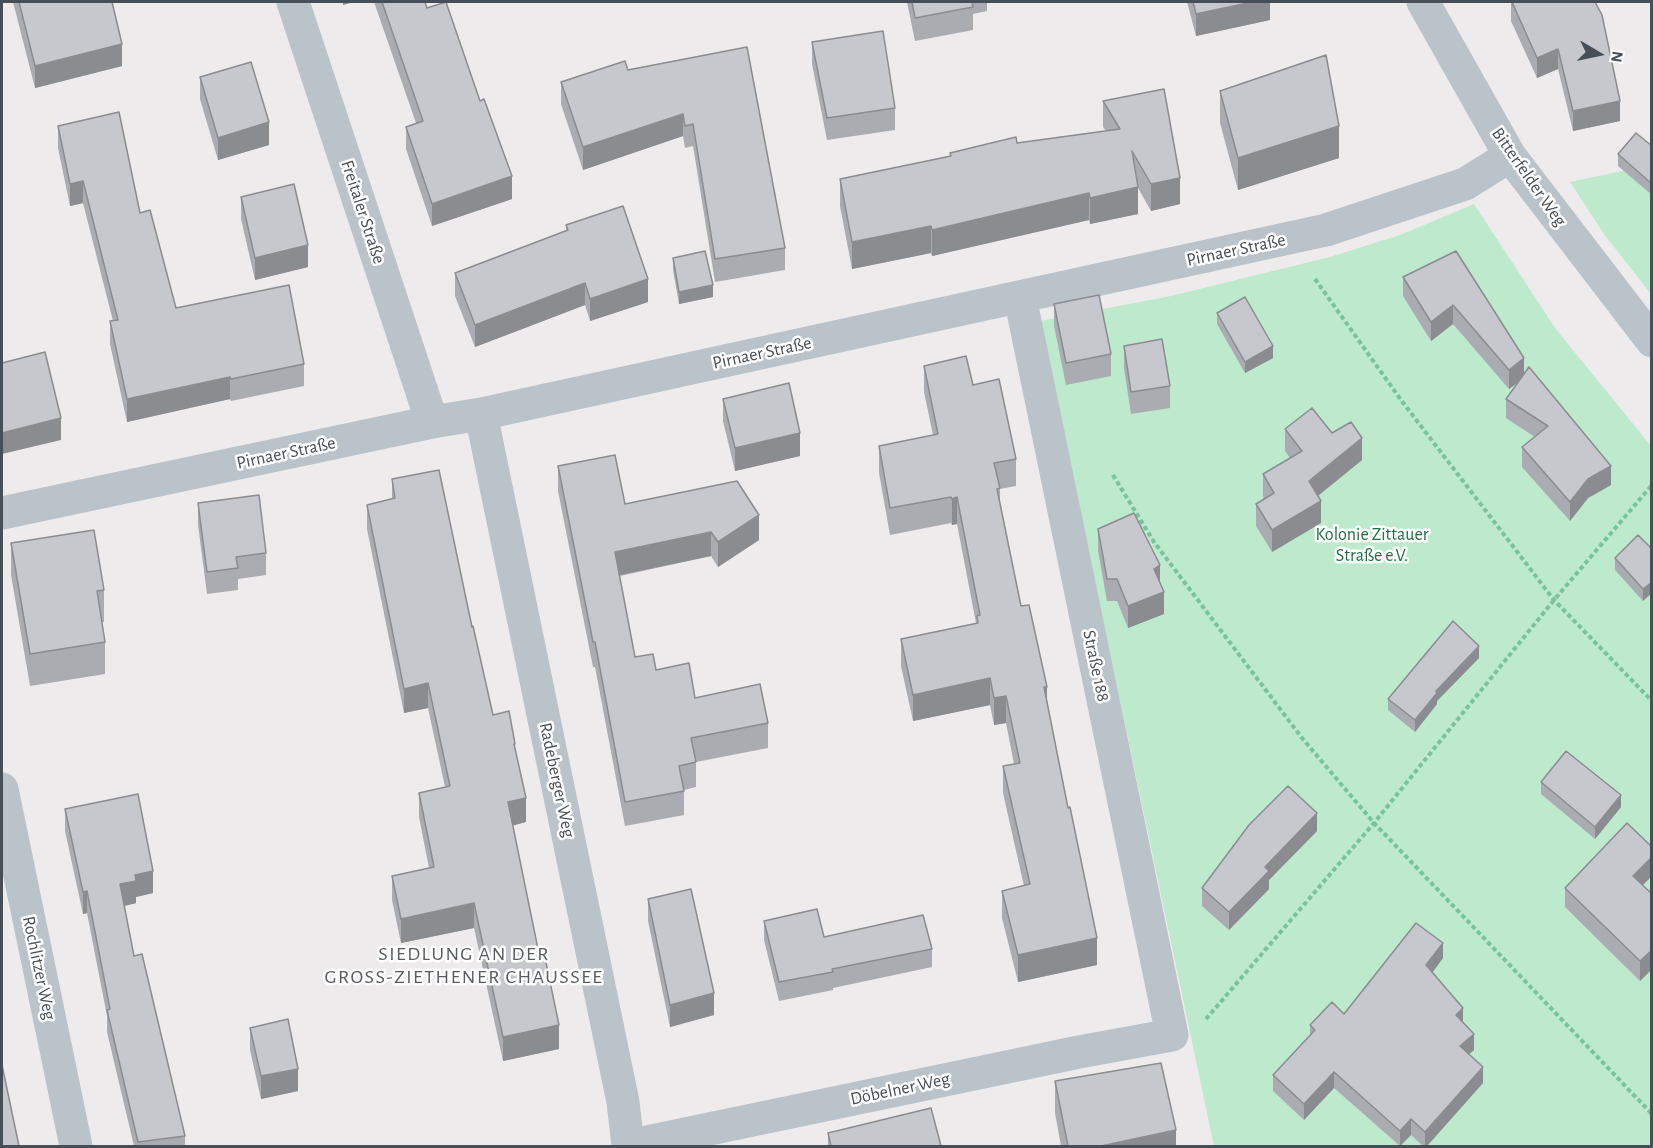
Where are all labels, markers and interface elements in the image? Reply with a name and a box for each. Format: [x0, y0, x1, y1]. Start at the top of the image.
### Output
north arrow [1569, 24, 1629, 84]
text: N [1608, 50, 1626, 64]
street label: Bitterfelder Weg [1487, 123, 1571, 231]
street label: Freitaler Straße [336, 157, 390, 267]
street label: Pirnaer Straße [1185, 229, 1287, 271]
street label: Pirnaer Straße [711, 332, 813, 374]
street label: Pirnaer Straße [235, 432, 337, 474]
park label: Kolonie Zittauer Straße e.V. [1315, 524, 1429, 566]
street label: Straße 188 [1078, 628, 1114, 704]
street label: Radeberger Weg [534, 721, 580, 839]
street label: Rochlitzer Weg [17, 914, 61, 1022]
district label: SIEDLUNG AN DER GROSS-ZIETHENER CHAUSSEE [324, 942, 604, 989]
street label: Döbelner Weg [848, 1068, 952, 1110]

